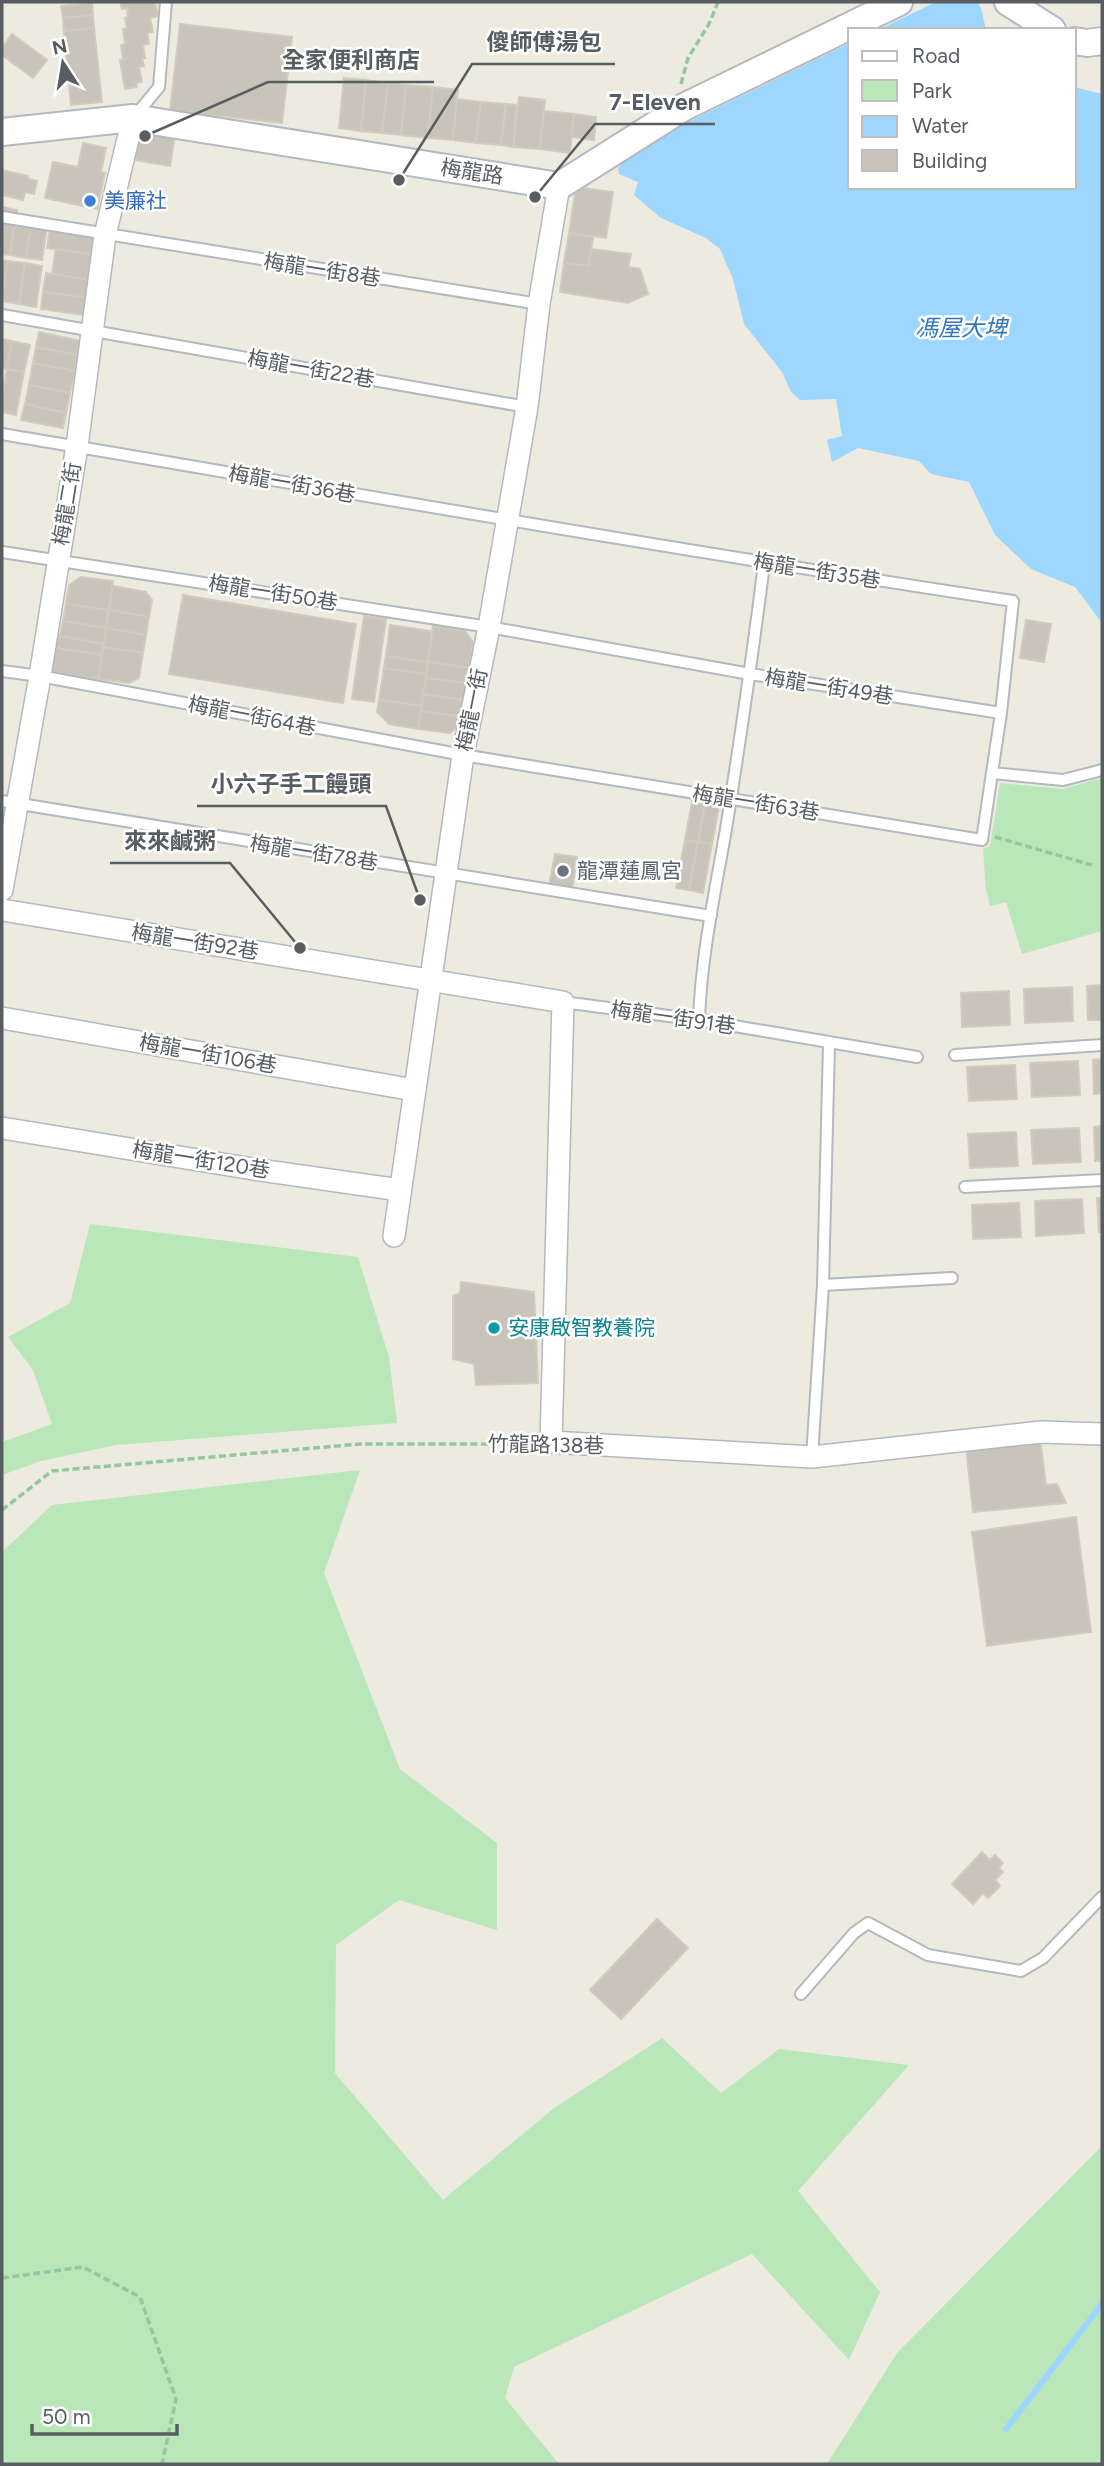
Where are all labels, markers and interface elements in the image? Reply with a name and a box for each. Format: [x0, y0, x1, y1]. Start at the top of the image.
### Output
callout: 傻師傅湯包 [472, 20, 615, 64]
north arrow [28, 28, 98, 98]
text: 傻師傅湯包 [487, 28, 602, 56]
legend [848, 28, 1076, 189]
text: N [50, 34, 69, 60]
callout: 全家便利商店 [268, 38, 434, 82]
text: Road [912, 43, 960, 68]
text: 全家便利商店 [282, 46, 420, 74]
text: Park [912, 78, 953, 103]
callout: 7-Eleven [595, 80, 715, 124]
text: 7-Eleven [609, 88, 701, 116]
text: Water [912, 113, 968, 138]
text: Building [912, 148, 987, 173]
street label: 梅龍路 [439, 154, 505, 189]
place label: 美廉社 [104, 188, 167, 213]
marker: 美廉社 [82, 193, 98, 209]
street label: 梅龍一街8巷 [262, 248, 382, 291]
water label: 馮屋大埤 [915, 314, 1010, 342]
street label: 梅龍一街22巷 [246, 345, 377, 392]
street label: 梅龍二街 [48, 460, 85, 547]
street label: 梅龍一街36巷 [227, 460, 357, 507]
street label: 梅龍一街35巷 [752, 548, 882, 593]
street label: 梅龍一街50巷 [207, 570, 340, 615]
street label: 梅龍一街49巷 [763, 664, 895, 709]
street label: 梅龍一街 [451, 666, 492, 754]
street label: 梅龍一街64巷 [186, 691, 318, 740]
callout: 小六子手工饅頭 [197, 762, 386, 806]
text: 小六子手工饅頭 [211, 770, 372, 798]
street label: 梅龍一街63巷 [691, 780, 821, 825]
callout: 來來鹹粥 [110, 819, 230, 863]
text: 來來鹹粥 [124, 827, 216, 855]
street label: 梅龍一街78巷 [248, 830, 380, 875]
place label: 龍潭蓮鳳宮 [577, 858, 682, 883]
marker: 龍潭蓮鳳宮 [555, 863, 571, 879]
street label: 梅龍一街92巷 [130, 919, 261, 964]
street label: 梅龍一街91巷 [609, 996, 737, 1039]
street label: 梅龍一街106巷 [137, 1029, 279, 1078]
street label: 梅龍一街120巷 [131, 1136, 272, 1183]
place label: 安康啟智教養院 [508, 1315, 655, 1340]
marker: 安康啟智教養院 [486, 1320, 502, 1336]
street label: 竹龍路138巷 [487, 1431, 605, 1458]
scale bar [32, 2392, 177, 2436]
text: 50 m [42, 2404, 91, 2429]

